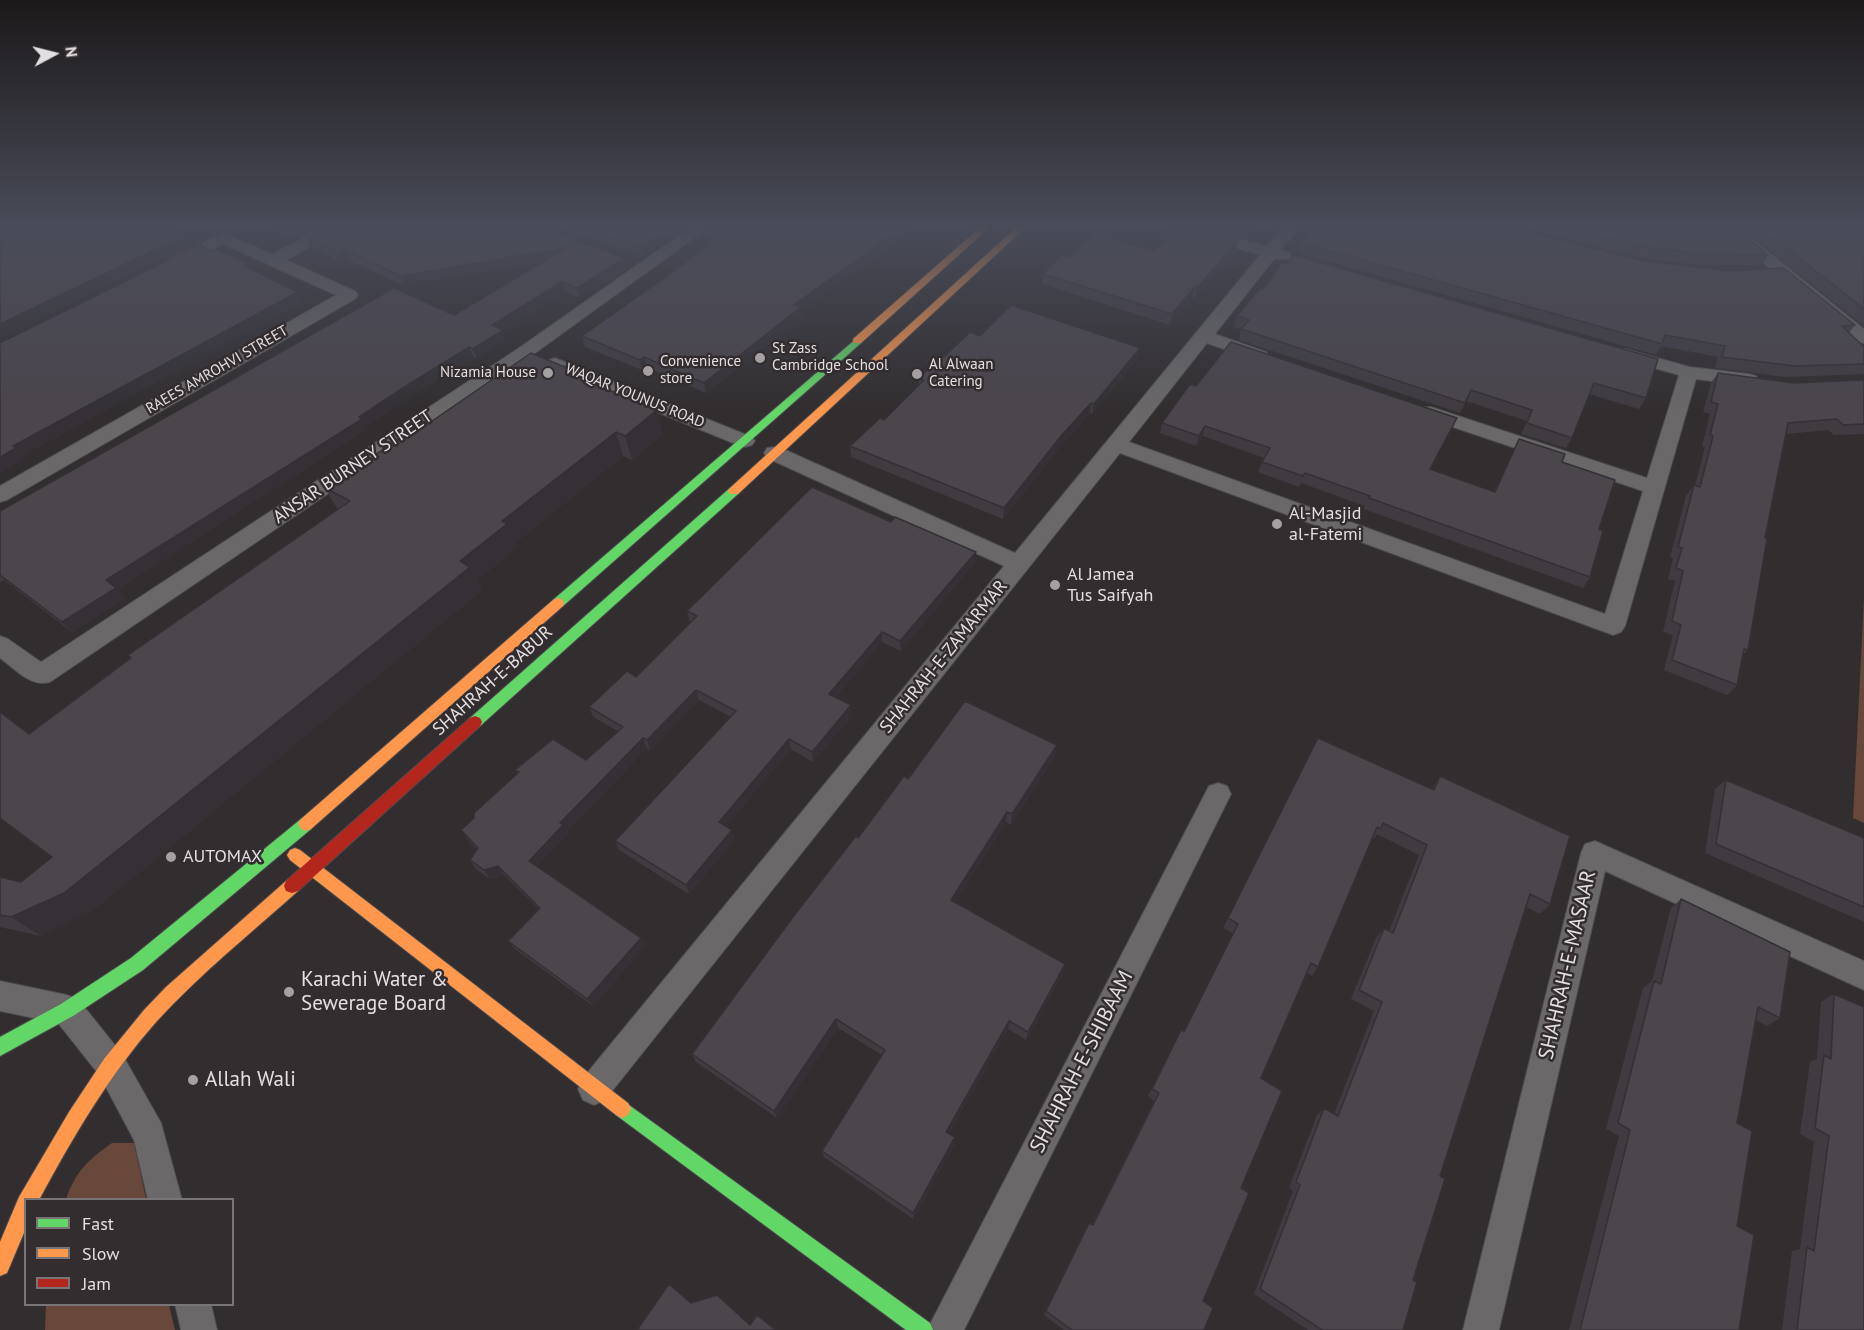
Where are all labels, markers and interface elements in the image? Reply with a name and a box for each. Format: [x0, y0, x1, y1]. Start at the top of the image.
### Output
north arrow [24, 24, 84, 84]
text: N [61, 45, 82, 58]
street label: RAEES AMROHVI STREET [143, 322, 291, 418]
place label: St Zass Cambridge School [772, 340, 888, 375]
marker: St Zass Cambridge School [753, 351, 767, 365]
place label: Convenience store [660, 353, 741, 388]
place label: Al Alwaan Catering [929, 356, 993, 391]
street label: WAQAR YOUNUS ROAD [563, 360, 707, 432]
place label: Nizamia House [440, 364, 536, 382]
marker: Convenience store [641, 364, 655, 378]
marker: Nizamia House [541, 366, 555, 380]
marker: Al Alwaan Catering [910, 367, 924, 381]
street label: ANSAR BURNEY STREET [269, 406, 437, 528]
place label: Al-Masjid al-Fatemi [1289, 503, 1362, 546]
marker: Al-Masjid al-Fatemi [1270, 517, 1284, 531]
place label: Al Jamea Tus Saifyah [1067, 564, 1153, 606]
street label: SHAHRAH-E-ZAMARMAR [876, 576, 1012, 738]
marker: Al Jamea Tus Saifyah [1048, 578, 1062, 592]
street label: SHAHRAH-E-BABUR [429, 622, 557, 740]
place label: AUTOMAX [183, 846, 262, 868]
marker: AUTOMAX [164, 850, 178, 864]
street label: SHAHRAH-E-MASAAR [1534, 868, 1602, 1062]
place label: Karachi Water & Sewerage Board [301, 967, 448, 1017]
street label: SHAHRAH-E-SHIBAAM [1025, 967, 1139, 1157]
marker: Karachi Water & Sewerage Board [282, 985, 296, 999]
place label: Allah Wali [205, 1067, 296, 1093]
marker: Allah Wali [186, 1073, 200, 1087]
legend [24, 1198, 234, 1306]
text: Fast [82, 1212, 114, 1235]
text: Slow [82, 1242, 120, 1265]
text: Jam [82, 1272, 111, 1295]

